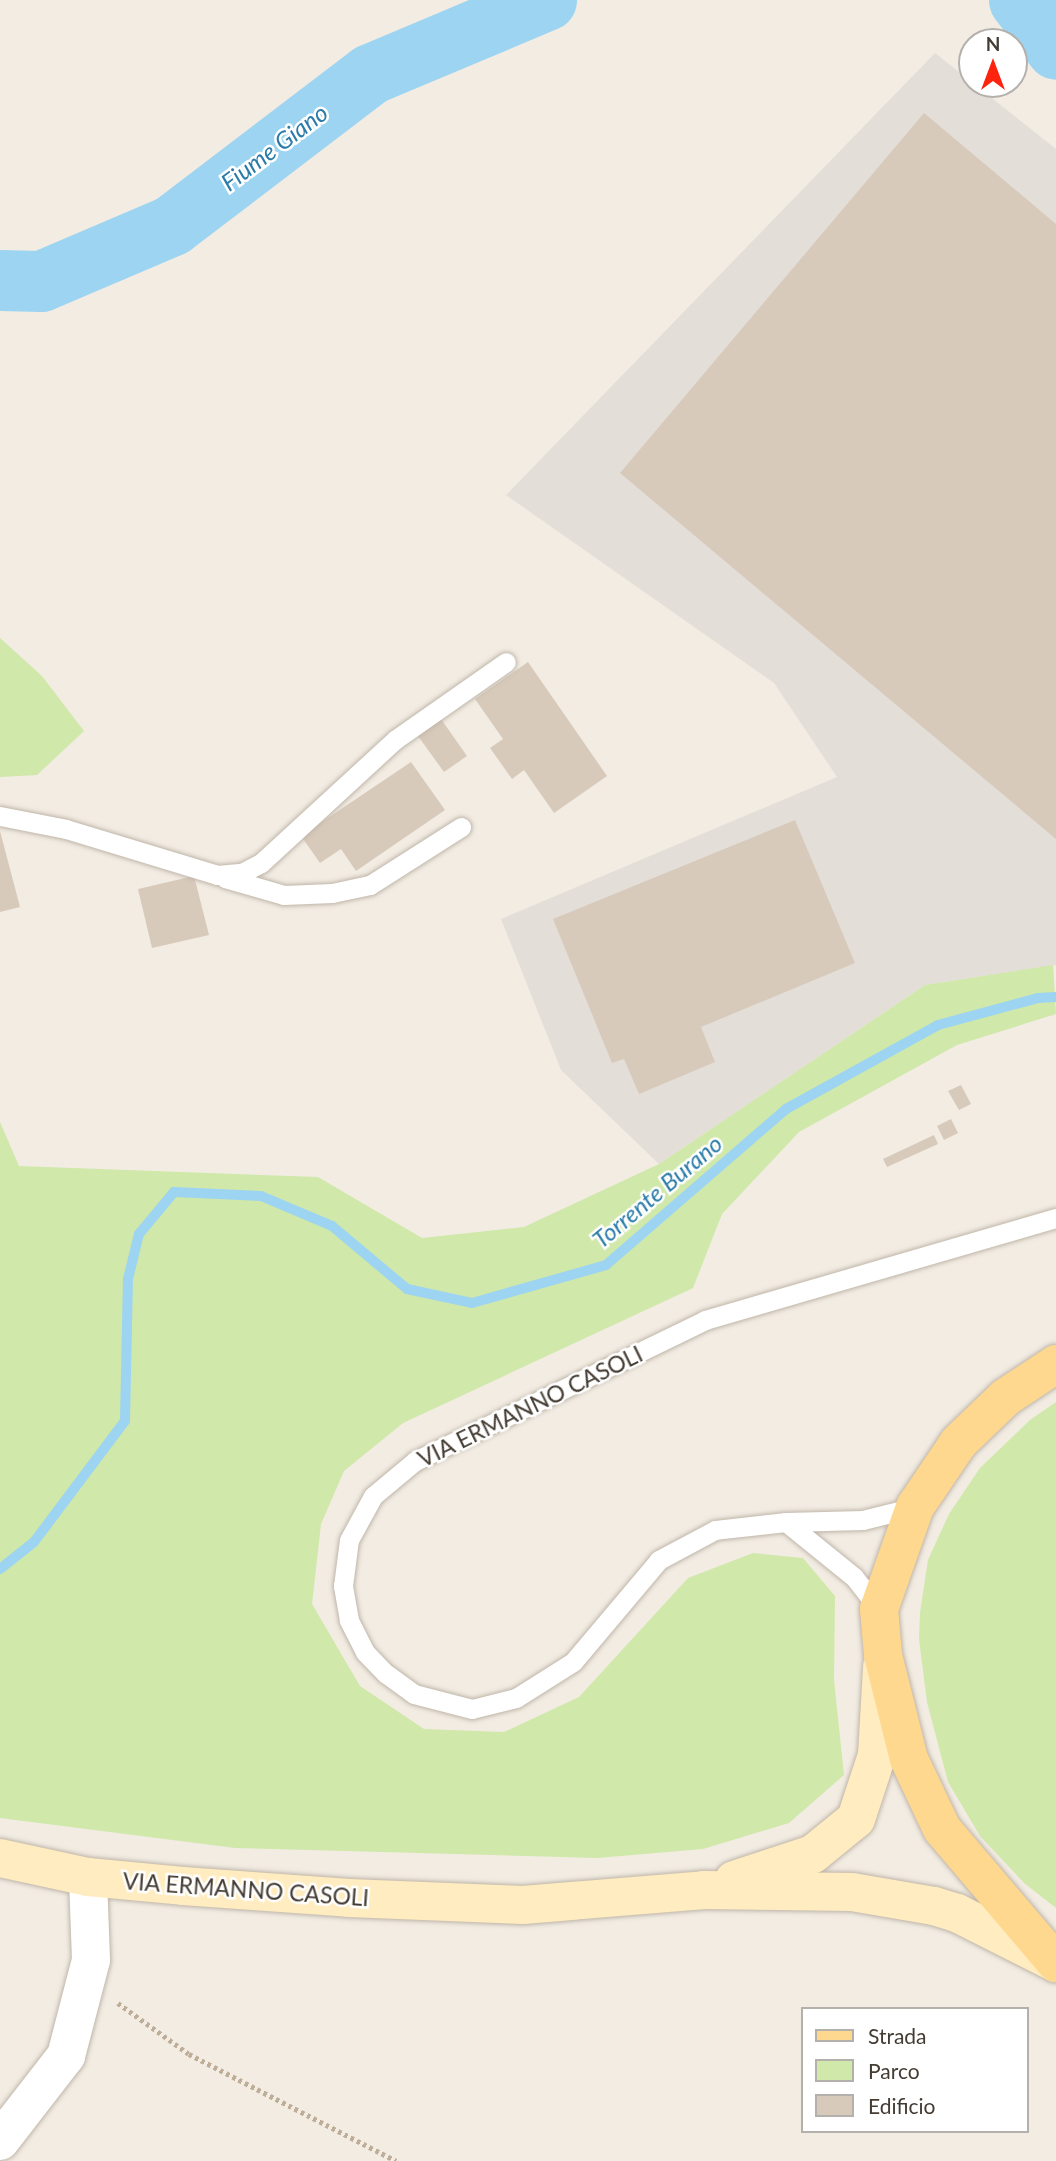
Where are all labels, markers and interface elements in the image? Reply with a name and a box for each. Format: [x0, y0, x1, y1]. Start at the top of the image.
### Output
north arrow [958, 28, 1028, 98]
text: N [986, 32, 1000, 55]
water label: Fiume Giano [215, 98, 333, 196]
water label: Torrente Burano [586, 1128, 728, 1254]
street label: VIA ERMANNO CASOLI [413, 1339, 647, 1473]
street label: VIA ERMANNO CASOLI [122, 1867, 370, 1911]
legend [800, 2007, 1028, 2133]
text: Strada [868, 2023, 927, 2048]
text: Parco [868, 2058, 920, 2083]
text: Edificio [868, 2093, 935, 2118]

